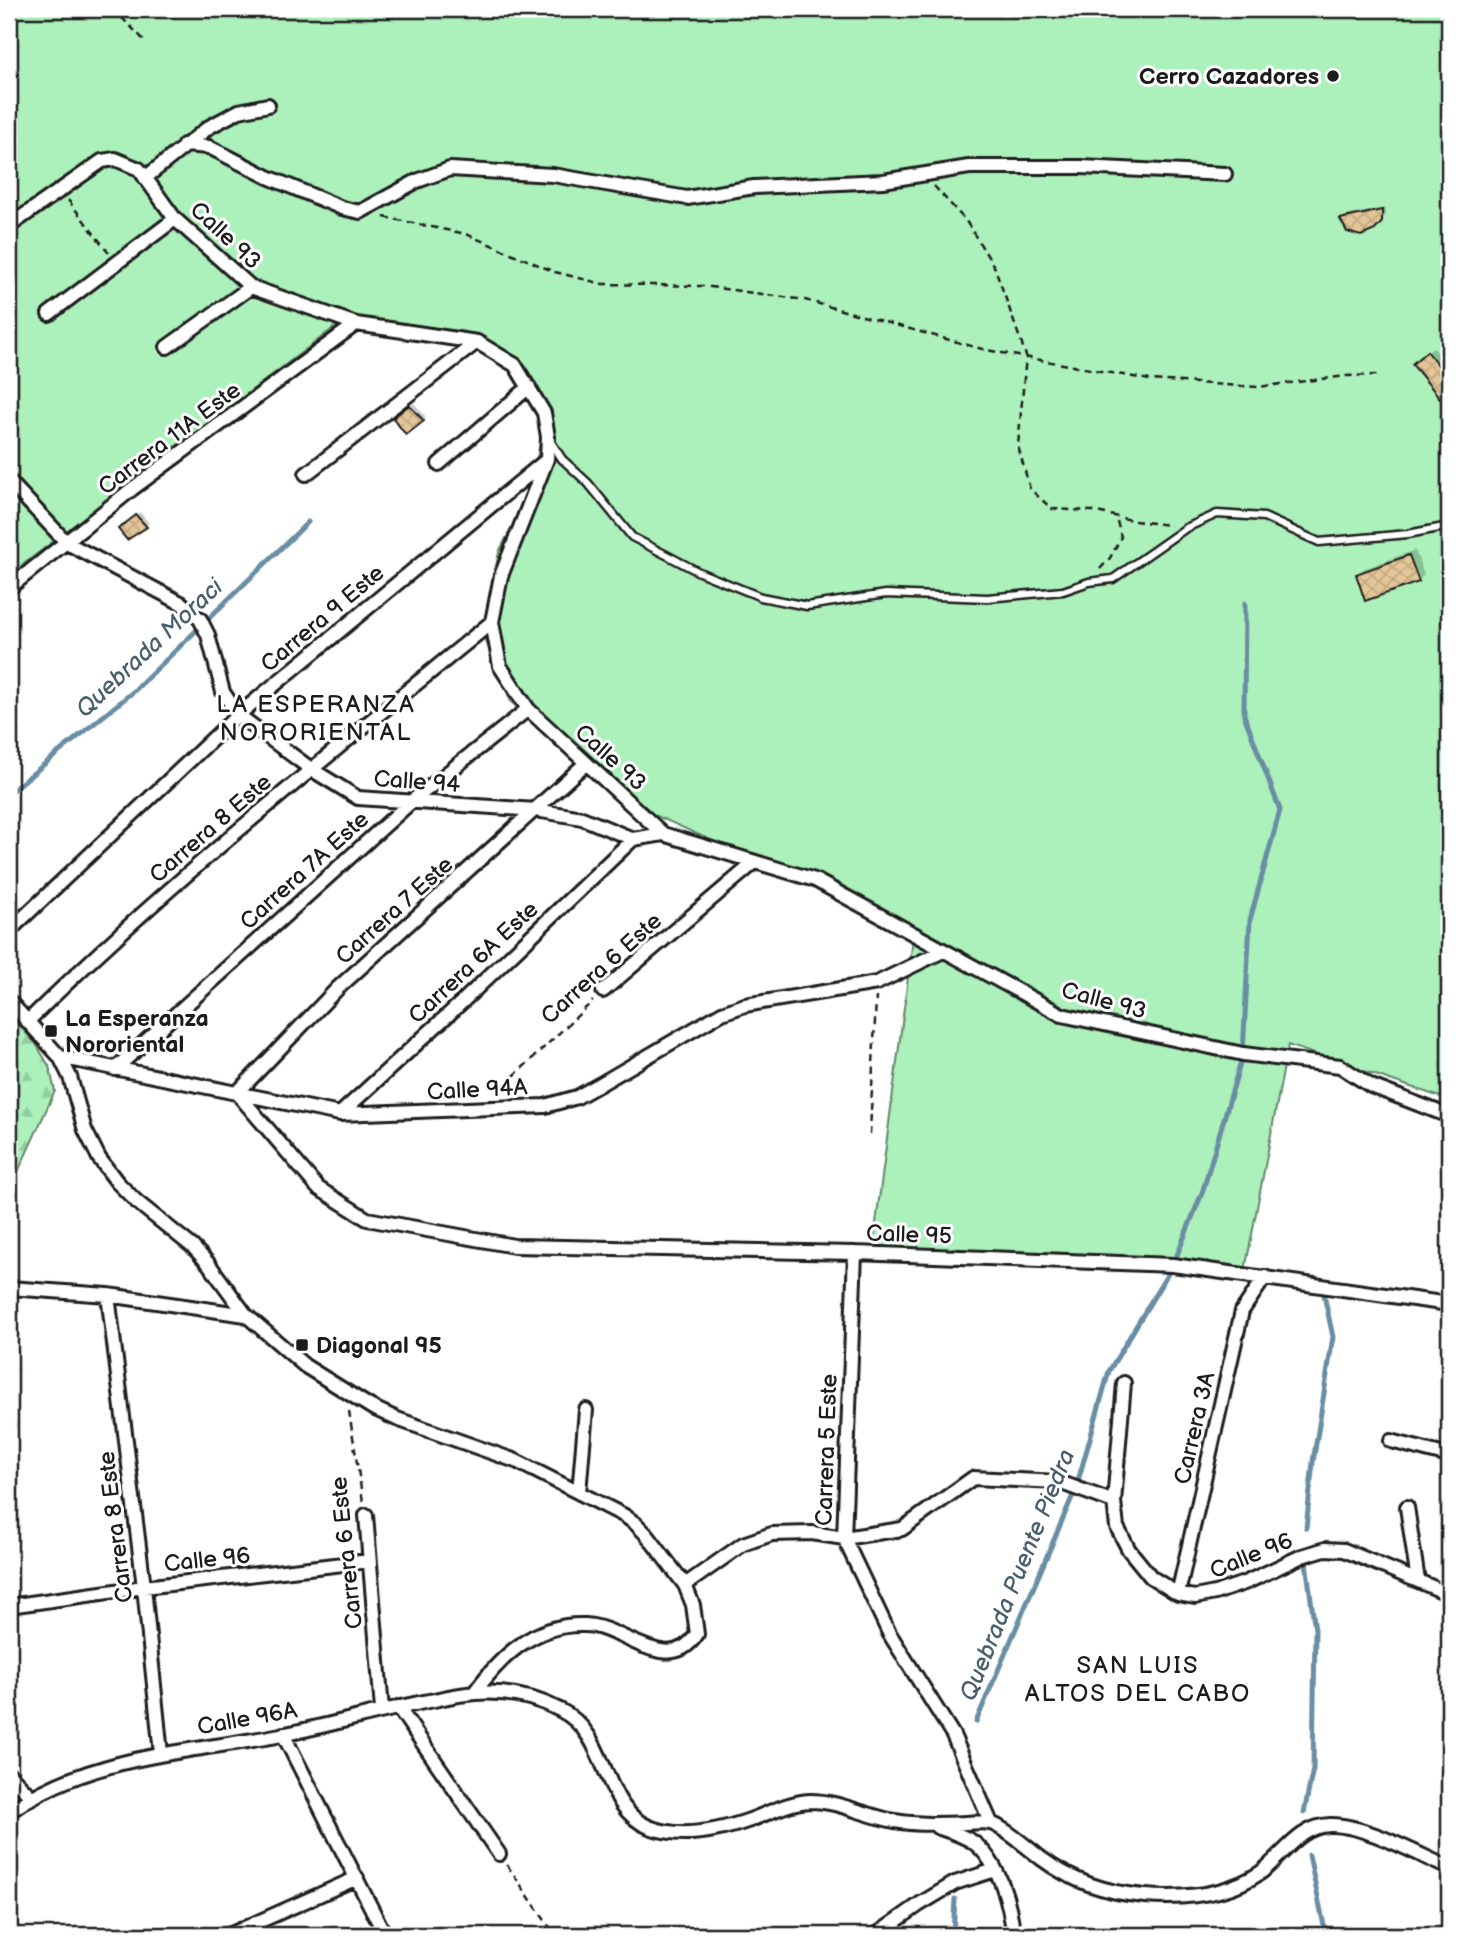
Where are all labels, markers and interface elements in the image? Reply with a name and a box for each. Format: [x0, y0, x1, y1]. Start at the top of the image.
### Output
place label: Cerro Cazadores [1139, 63, 1319, 91]
marker: Cerro Cazadores [1325, 68, 1341, 84]
street label: Calle 93 [184, 196, 267, 276]
street label: Carrera 11A Este [93, 376, 246, 501]
street label: Carrera 9 Este [255, 559, 390, 678]
water label: Quebrada Moraci [70, 572, 230, 724]
district label: LA ESPERANZA NORORIENTAL [216, 690, 416, 747]
street label: Calle 93 [569, 718, 652, 797]
street label: Calle 94 [373, 765, 461, 799]
street label: Carrera 8 Este [144, 768, 277, 889]
street label: Carrera 7A Este [234, 806, 375, 936]
street label: Carrera 7 Este [330, 851, 459, 971]
street label: Carrera 6A Este [403, 896, 544, 1030]
street label: Carrera 6 Este [535, 907, 668, 1030]
street label: Calle 93 [1058, 976, 1149, 1026]
place label: La Esperanza Nororiental [65, 1005, 209, 1059]
marker: La Esperanza Nororiental [43, 1023, 59, 1039]
street label: Calle 94A [426, 1073, 529, 1107]
street label: Calle 95 [866, 1220, 952, 1250]
place label: Diagonal 95 [316, 1332, 442, 1360]
marker: Diagonal 95 [294, 1337, 310, 1353]
street label: Carrera 3A [1168, 1368, 1222, 1487]
street label: Carrera 5 Este [810, 1374, 844, 1527]
water label: Quebrada Puente Piedra [954, 1445, 1081, 1705]
street label: Carrera 8 Este [93, 1450, 139, 1604]
street label: Carrera 6 Este [325, 1475, 369, 1630]
street label: Calle 96 [1206, 1527, 1297, 1585]
street label: Calle 96 [163, 1542, 252, 1578]
district label: SAN LUIS ALTOS DEL CABO [1025, 1651, 1251, 1708]
street label: Calle 96A [195, 1696, 300, 1742]

